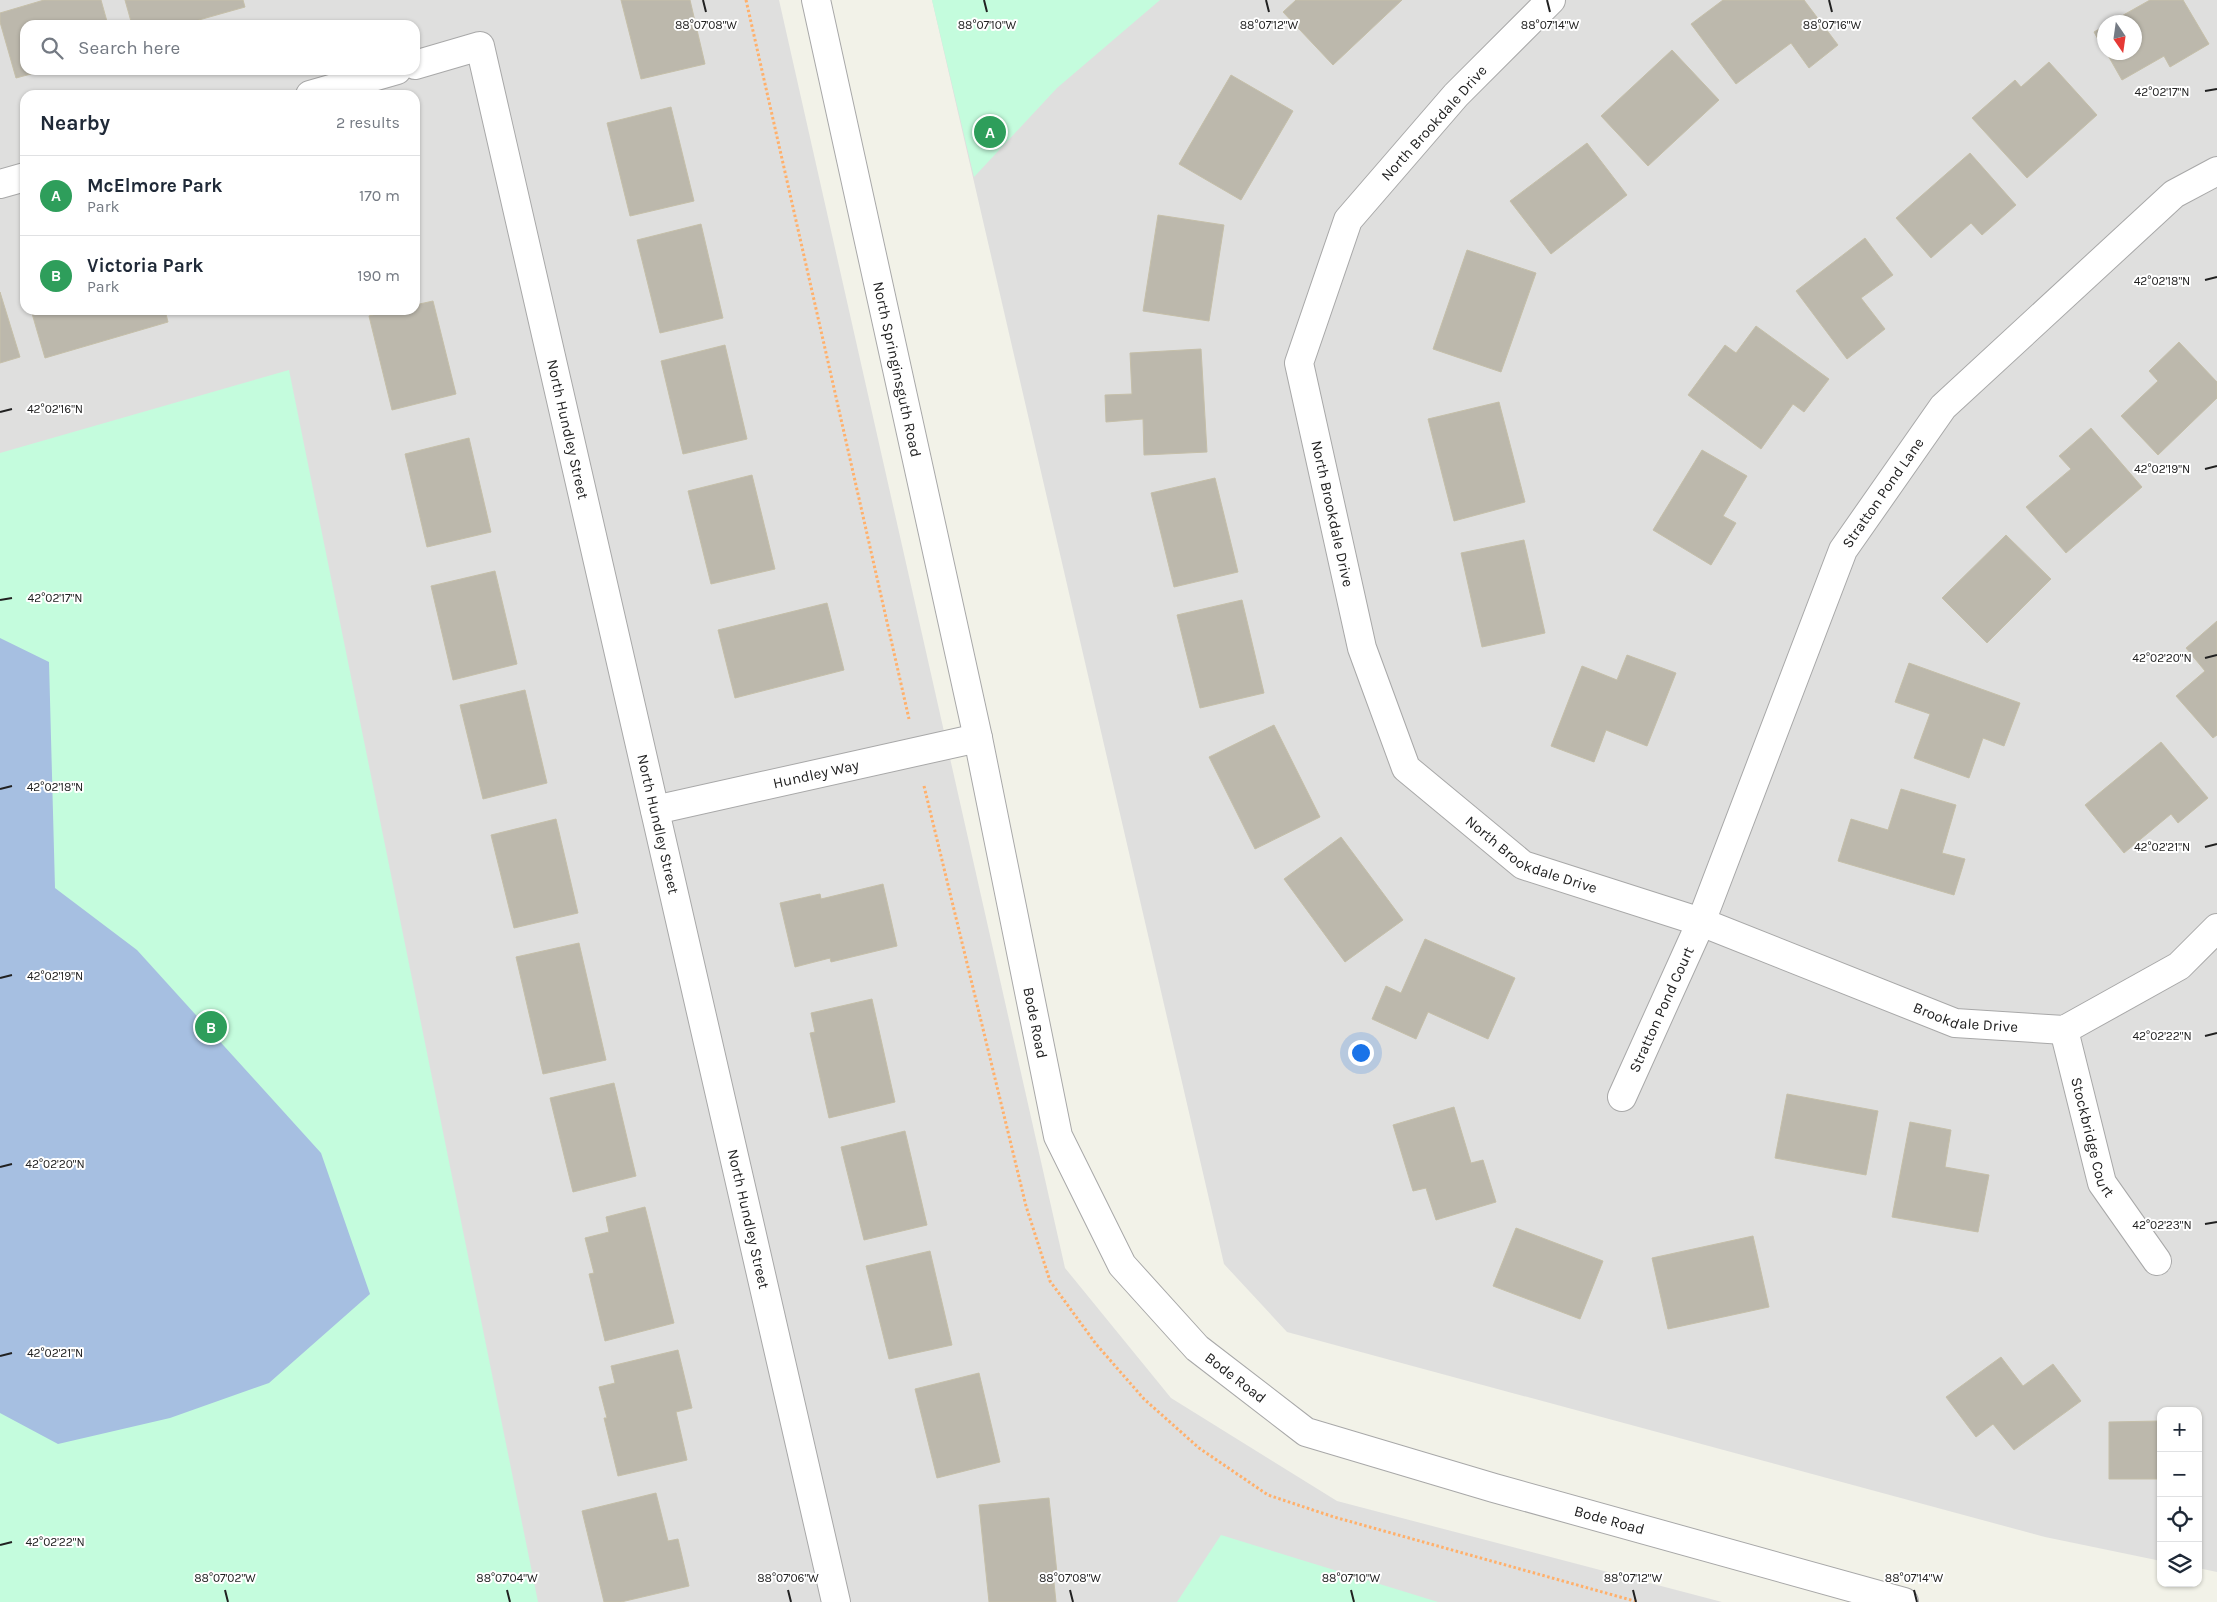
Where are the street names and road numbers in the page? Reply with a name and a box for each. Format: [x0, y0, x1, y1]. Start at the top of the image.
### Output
street label: North Brookdale Drive [1377, 61, 1491, 185]
street label: North Springinsguth Road [869, 280, 925, 459]
street label: North Hundley Street [543, 358, 593, 501]
street label: Stratton Pond Lane [1838, 434, 1928, 551]
street label: North Brookdale Drive [1307, 439, 1357, 589]
street label: North Hundley Street [633, 753, 683, 896]
street label: Hundley Way [771, 756, 861, 792]
street label: North Brookdale Drive [1462, 812, 1599, 897]
street label: Stratton Pond Court [1625, 943, 1698, 1075]
street label: Bode Road [1019, 986, 1051, 1060]
street label: Brookdale Drive [1911, 998, 2018, 1036]
street label: Stockbridge Court [2067, 1075, 2118, 1201]
street label: North Hundley Street [724, 1147, 773, 1291]
street label: Bode Road [1201, 1348, 1270, 1407]
street label: Bode Road [1572, 1502, 1647, 1538]

